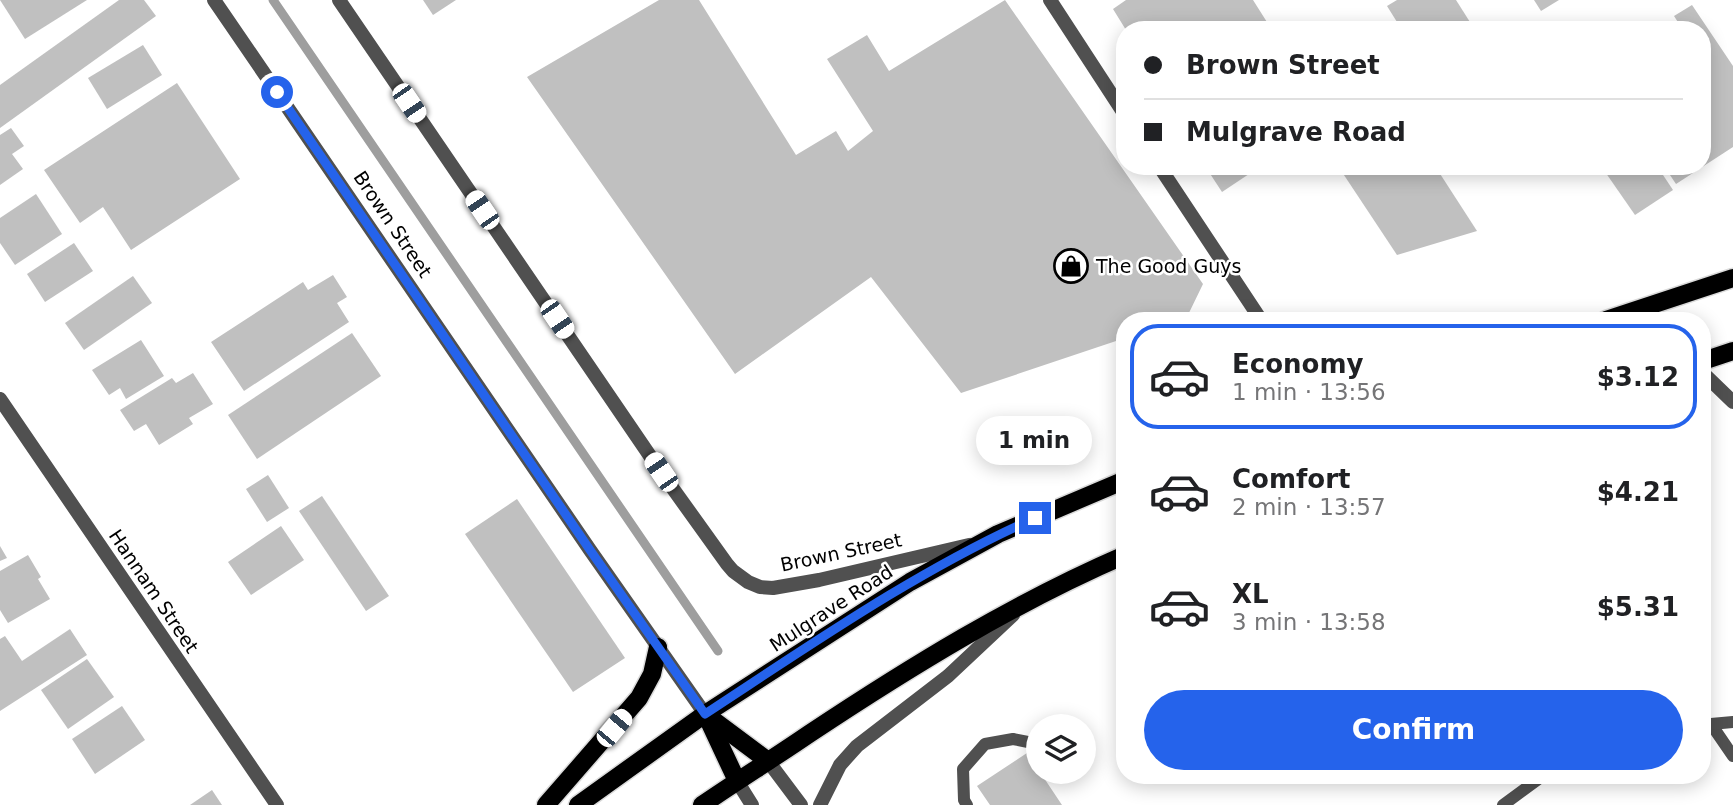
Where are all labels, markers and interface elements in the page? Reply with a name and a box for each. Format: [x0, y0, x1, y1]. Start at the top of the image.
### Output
text: Brown Street [1186, 50, 1380, 80]
route start [261, 76, 293, 108]
car [389, 80, 430, 126]
text: Mulgrave Road [1186, 117, 1406, 147]
street label: Brown Street [349, 167, 437, 281]
car [462, 187, 503, 233]
shop icon: The Good Guys [1052, 247, 1090, 285]
place label: The Good Guys [1095, 255, 1241, 277]
car [537, 296, 578, 342]
icon: car [1148, 345, 1211, 408]
text: Economy [1232, 349, 1363, 379]
text: $3.12 [1597, 362, 1679, 392]
text: 1 min · 13:56 [1232, 379, 1386, 405]
callout: 1 min [977, 416, 1093, 466]
text: 1 min [998, 427, 1070, 453]
car [641, 449, 682, 495]
icon: car [1148, 460, 1211, 523]
text: Comfort [1232, 464, 1350, 494]
text: $4.21 [1597, 477, 1679, 507]
text: 2 min · 13:57 [1232, 494, 1386, 520]
route end [1019, 502, 1051, 534]
street label: Hannam Street [105, 525, 203, 657]
street label: Brown Street [778, 528, 904, 576]
street label: Mulgrave Road [766, 560, 896, 656]
icon: car [1148, 575, 1211, 638]
text: XL [1232, 579, 1269, 609]
text: $5.31 [1597, 592, 1679, 622]
text: 3 min · 13:58 [1232, 609, 1386, 635]
button: Confirm [1144, 690, 1683, 770]
car [593, 705, 636, 751]
map controls [1026, 714, 1096, 784]
button: layers [1026, 714, 1096, 784]

